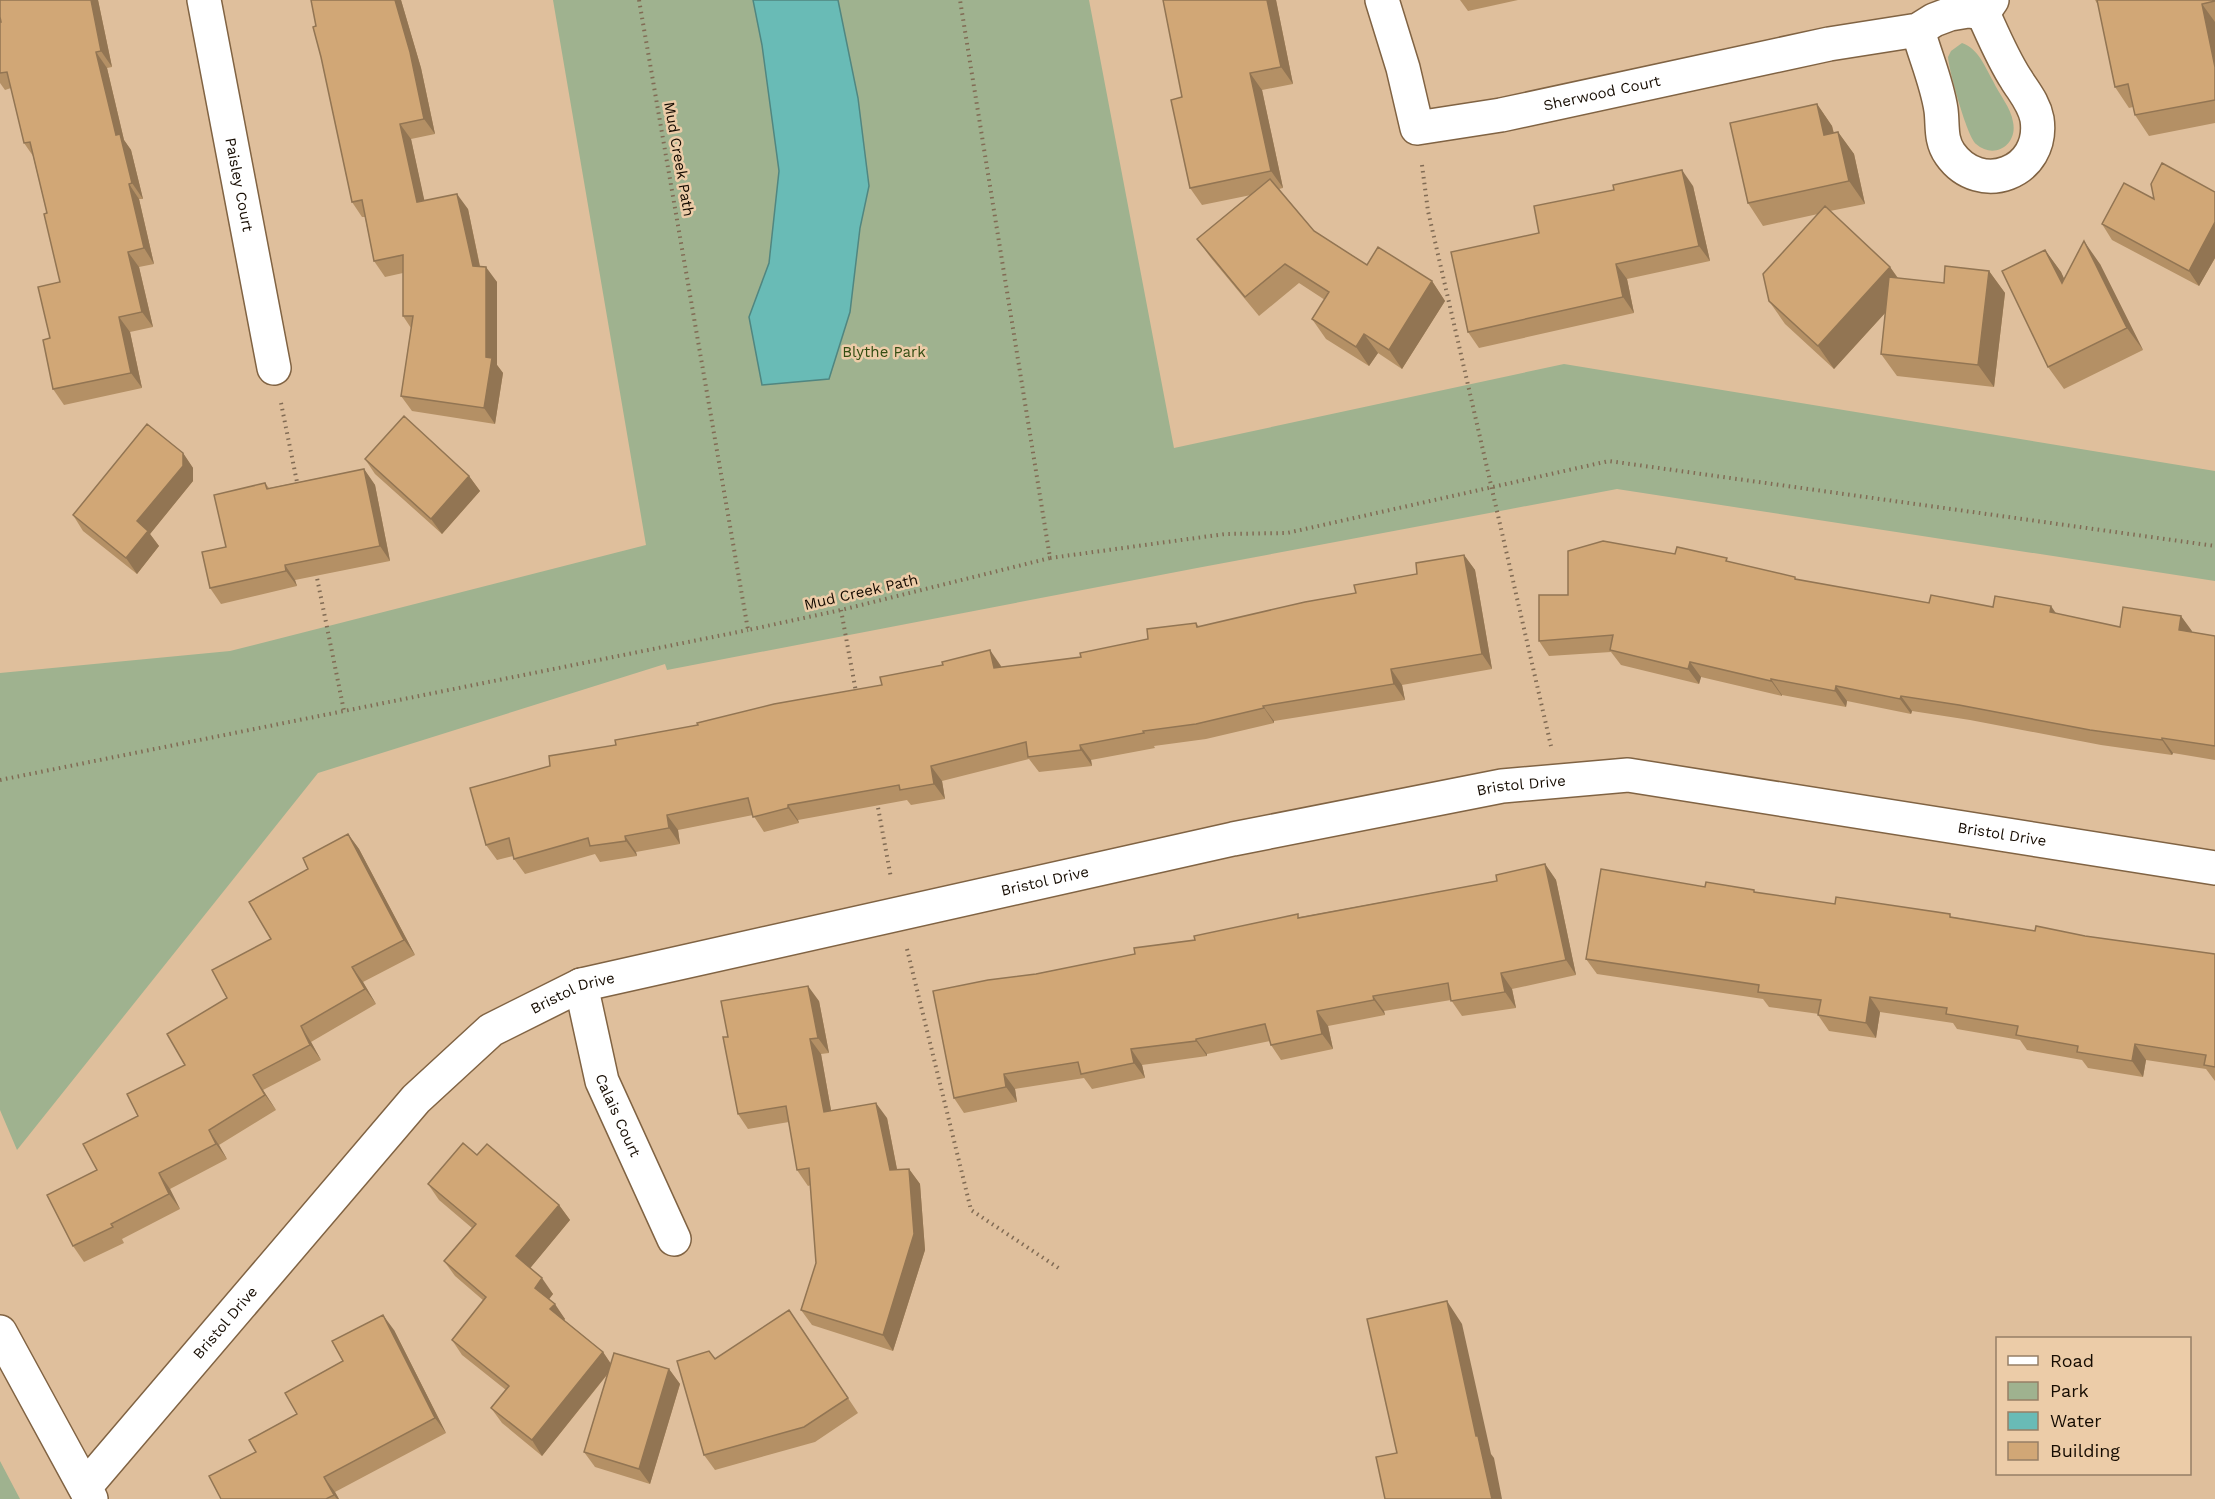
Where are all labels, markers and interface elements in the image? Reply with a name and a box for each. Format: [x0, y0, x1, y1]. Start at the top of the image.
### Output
street label: Sherwood Court [1542, 72, 1663, 115]
street label: Mud Creek Path [660, 100, 698, 218]
street label: Paisley Court [221, 136, 257, 234]
park label: Blythe Park [842, 343, 926, 361]
street label: Mud Creek Path [802, 570, 920, 614]
street label: Bristol Drive [1475, 771, 1567, 800]
street label: Bristol Drive [1956, 818, 2048, 850]
street label: Bristol Drive [999, 863, 1091, 900]
street label: Bristol Drive [527, 969, 616, 1018]
street label: Calais Court [592, 1072, 645, 1160]
street label: Bristol Drive [189, 1283, 261, 1363]
legend [1996, 1337, 2191, 1475]
text: Road [2050, 1350, 2094, 1371]
text: Park [2050, 1380, 2089, 1401]
text: Water [2050, 1410, 2102, 1431]
text: Building [2050, 1440, 2120, 1461]

